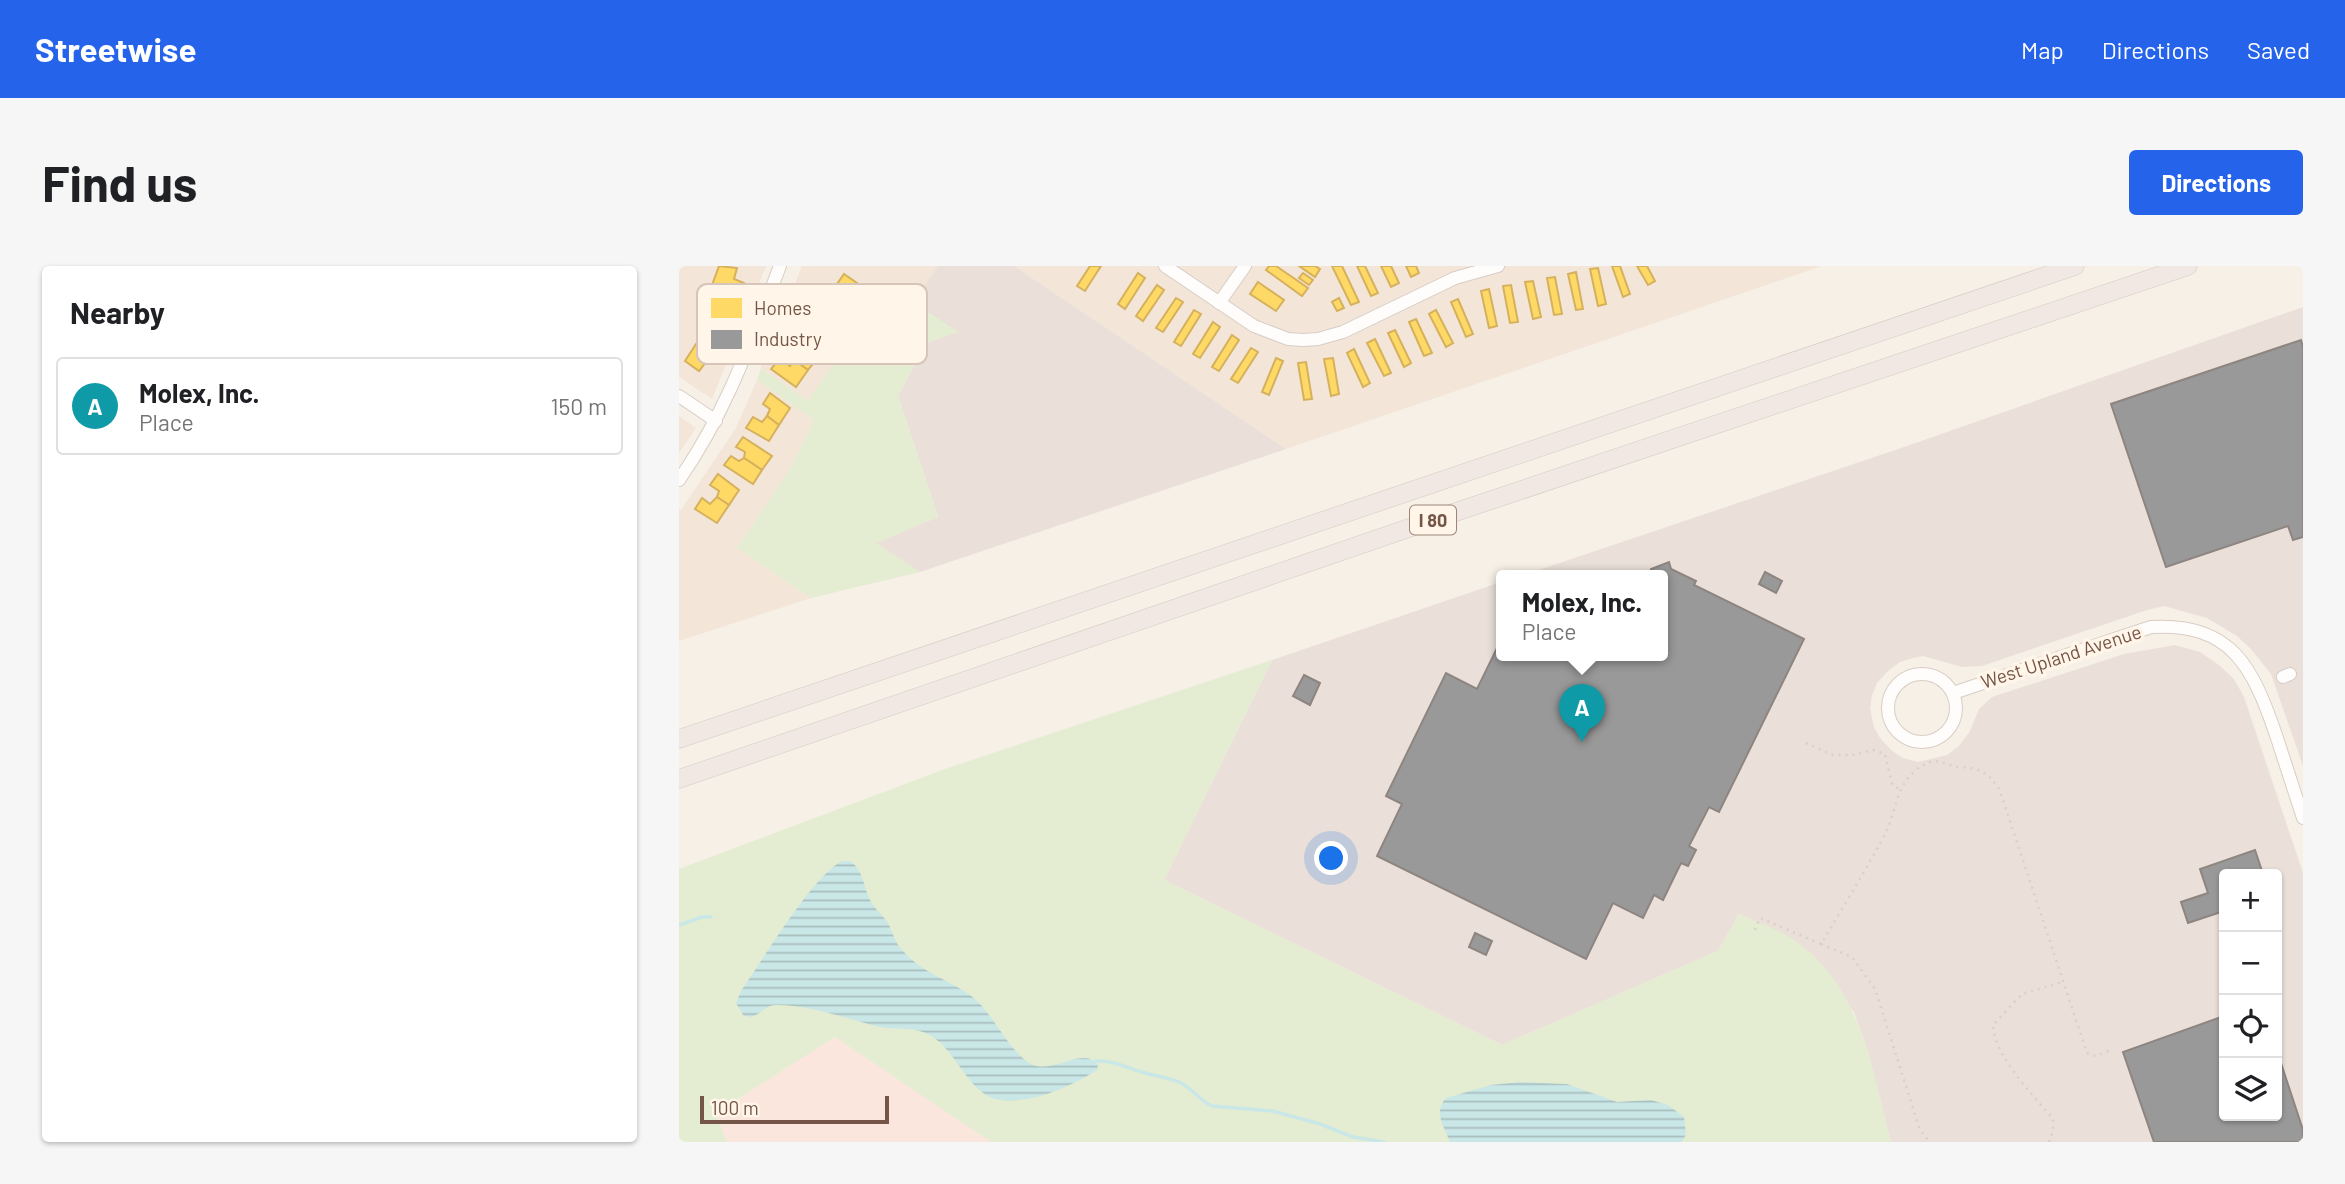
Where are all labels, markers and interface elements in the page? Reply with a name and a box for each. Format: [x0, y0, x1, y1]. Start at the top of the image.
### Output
text: Streetwise [35, 29, 196, 69]
text: Map [2021, 35, 2064, 64]
text: Directions [2102, 35, 2209, 64]
text: Saved [2247, 35, 2310, 64]
button: Directions [2129, 150, 2303, 215]
text: Find us [42, 153, 197, 212]
legend [697, 284, 927, 364]
text: Nearby [70, 294, 165, 330]
text: Homes [754, 296, 811, 319]
text: Industry [754, 327, 822, 350]
text: Molex, Inc. [139, 377, 259, 408]
text: A [87, 392, 103, 420]
text: 150 m [551, 392, 607, 420]
text: Place [139, 408, 194, 436]
road number: I 80 [1410, 506, 1456, 534]
popup [1496, 570, 1668, 661]
text: Molex, Inc. [1522, 586, 1642, 617]
text: Place [1522, 617, 1577, 645]
street label: West Upland Avenue [1978, 619, 2144, 693]
pin: A [1559, 684, 1605, 742]
your location [1314, 841, 1348, 875]
map controls [2219, 869, 2282, 1121]
button: + [2219, 869, 2282, 932]
button: − [2219, 932, 2282, 995]
button: locate [2219, 995, 2282, 1058]
button: layers [2219, 1058, 2282, 1121]
scale bar [700, 1093, 889, 1125]
text: 100 m [711, 1096, 759, 1119]

